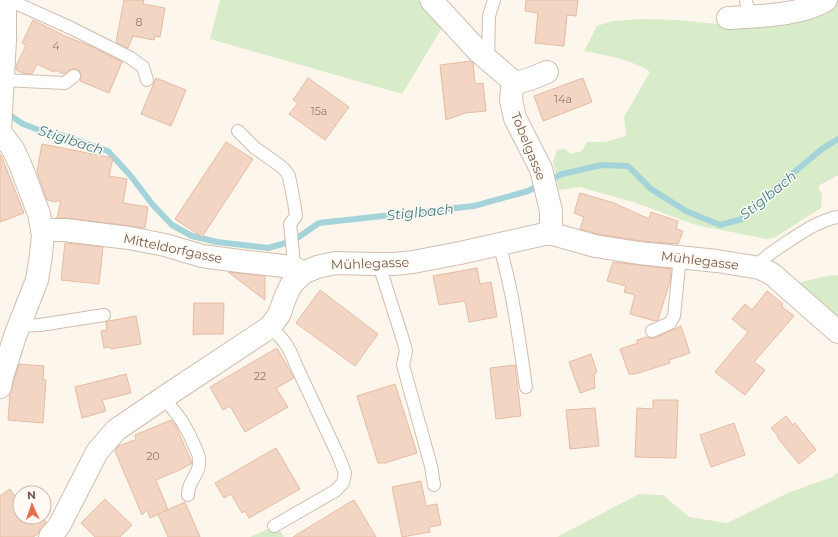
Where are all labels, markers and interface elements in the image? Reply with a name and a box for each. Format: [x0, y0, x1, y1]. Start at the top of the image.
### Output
house number: 8 [135, 15, 143, 29]
house number: 4 [52, 39, 60, 53]
house number: 14a [554, 92, 572, 106]
house number: 15a [311, 104, 327, 118]
street label: Tobelgasse [508, 110, 550, 183]
water label: Stiglbach [36, 121, 106, 159]
water label: Stiglbach [736, 167, 800, 223]
water label: Stiglbach [385, 200, 455, 224]
street label: Mitteldorfgasse [122, 230, 224, 266]
street label: Mühlegasse [660, 247, 740, 273]
street label: Mühlegasse [331, 254, 410, 272]
house number: 22 [254, 369, 266, 383]
house number: 20 [146, 449, 160, 463]
north arrow [12, 485, 52, 525]
text: N [27, 488, 36, 502]

